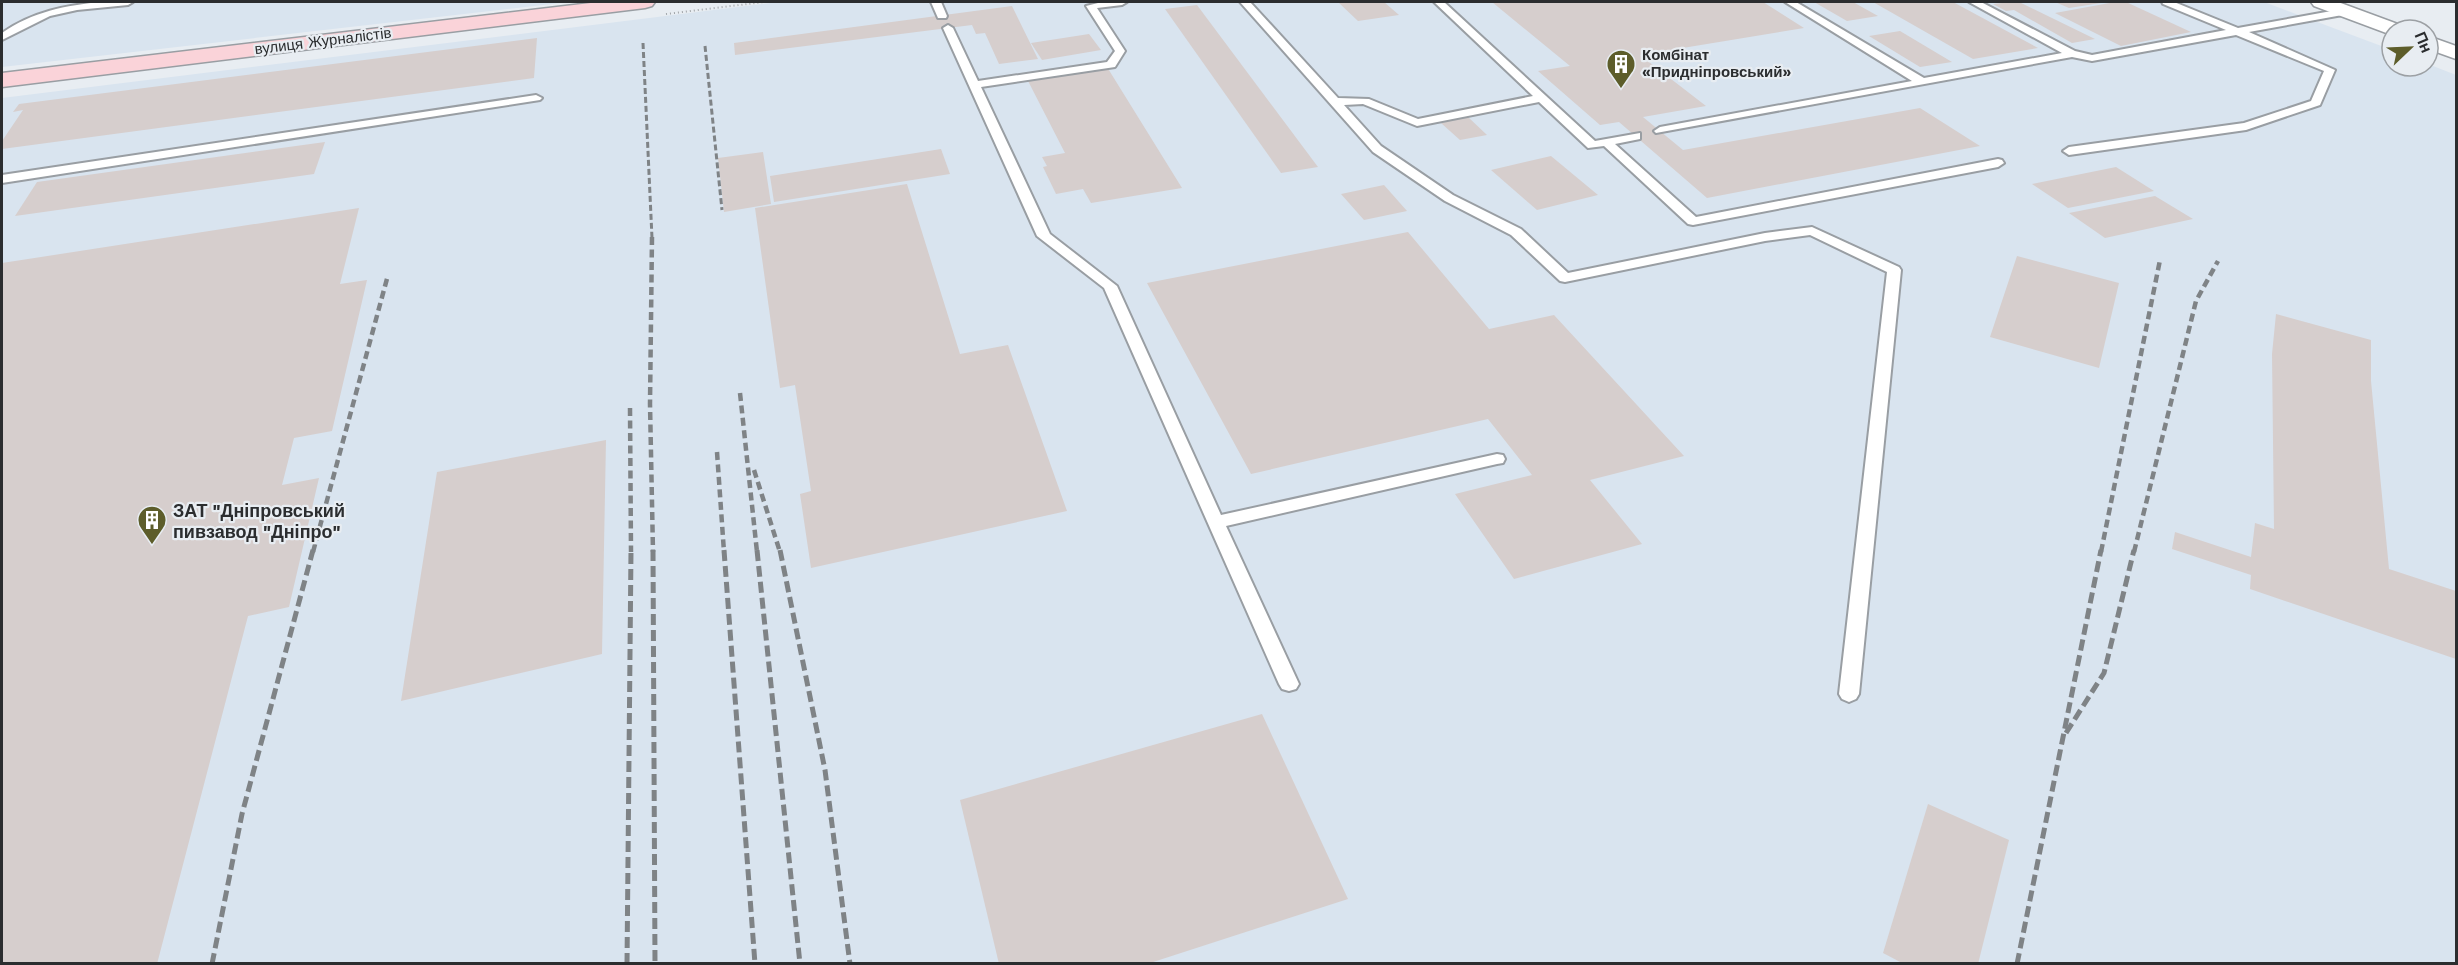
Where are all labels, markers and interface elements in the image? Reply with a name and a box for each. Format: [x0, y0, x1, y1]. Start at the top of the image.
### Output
north arrow [2380, 18, 2440, 78]
street label: вулиця Журналістів [254, 24, 392, 58]
text: Пн [2410, 29, 2436, 56]
place label: Комбінат «Придніпровський» [1642, 46, 1791, 81]
building icon: Комбінат «Придніпровський» [1605, 48, 1637, 90]
place label: ЗАТ "Дніпровський пивзавод "Дніпро" [173, 500, 345, 542]
building icon: ЗАТ "Дніпровський пивзавод "Дніпро" [136, 504, 168, 546]

